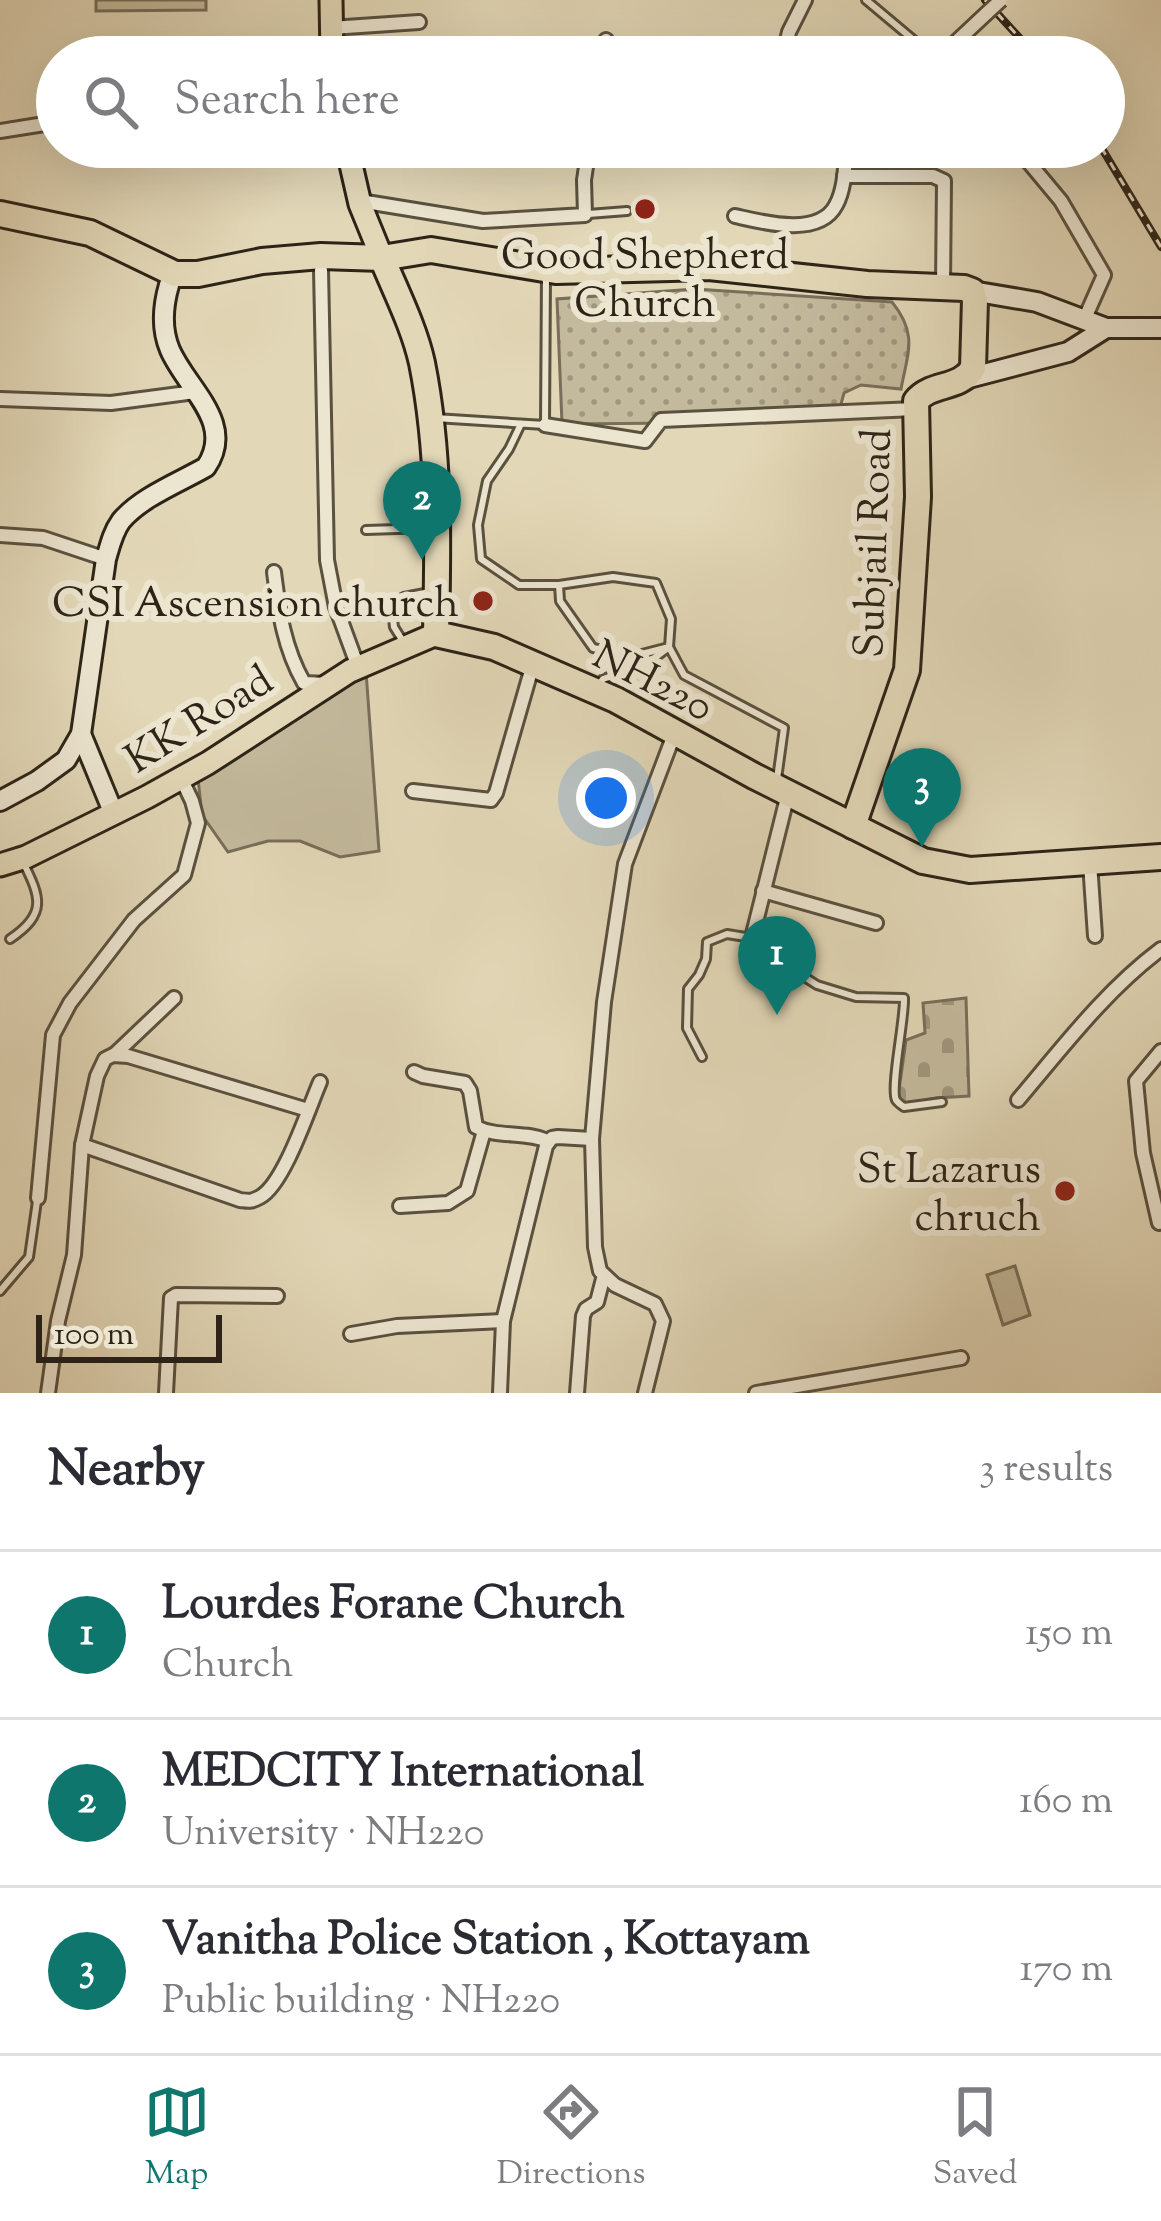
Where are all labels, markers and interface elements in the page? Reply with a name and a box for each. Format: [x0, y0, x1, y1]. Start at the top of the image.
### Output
search box [36, 36, 1125, 168]
icon: search [78, 69, 144, 135]
text: Search here [174, 70, 400, 135]
marker: Good Shepherd Church [632, 196, 658, 222]
place label: Good Shepherd Church [501, 228, 789, 336]
street label: Subjail Road [842, 427, 910, 659]
pin: 2 [383, 461, 461, 560]
place label: CSI Ascension church [52, 576, 459, 636]
marker: CSI Ascension church [470, 588, 496, 614]
street label: NH220 [581, 628, 722, 739]
street label: KK Road [115, 653, 286, 791]
pin: 3 [883, 748, 961, 847]
your location [576, 768, 636, 828]
pin: 1 [738, 916, 816, 1015]
place label: St Lazarus chruch [857, 1142, 1041, 1250]
marker: St Lazarus chruch [1052, 1178, 1078, 1204]
scale bar [36, 1309, 222, 1362]
text: 100 m [54, 1312, 134, 1360]
text: Nearby [48, 1435, 205, 1508]
text: 3 results [979, 1443, 1113, 1499]
text: Lourdes Forane Church [162, 1574, 625, 1639]
text: 1 [80, 1607, 94, 1663]
text: 150 m [1025, 1607, 1113, 1663]
text: Church [162, 1639, 293, 1695]
text: MEDCITY International [162, 1742, 644, 1807]
text: 2 [78, 1775, 96, 1831]
text: 160 m [1019, 1775, 1113, 1831]
text: University · NH220 [162, 1807, 484, 1863]
text: Vanitha Police Station , Kottayam [162, 1910, 810, 1975]
text: 3 [79, 1943, 95, 1999]
text: 170 m [1020, 1943, 1113, 1999]
text: Public building · NH220 [162, 1975, 560, 2031]
tab: Map [144, 2079, 210, 2199]
tab: Directions [497, 2079, 646, 2199]
tab: Saved [933, 2079, 1017, 2199]

